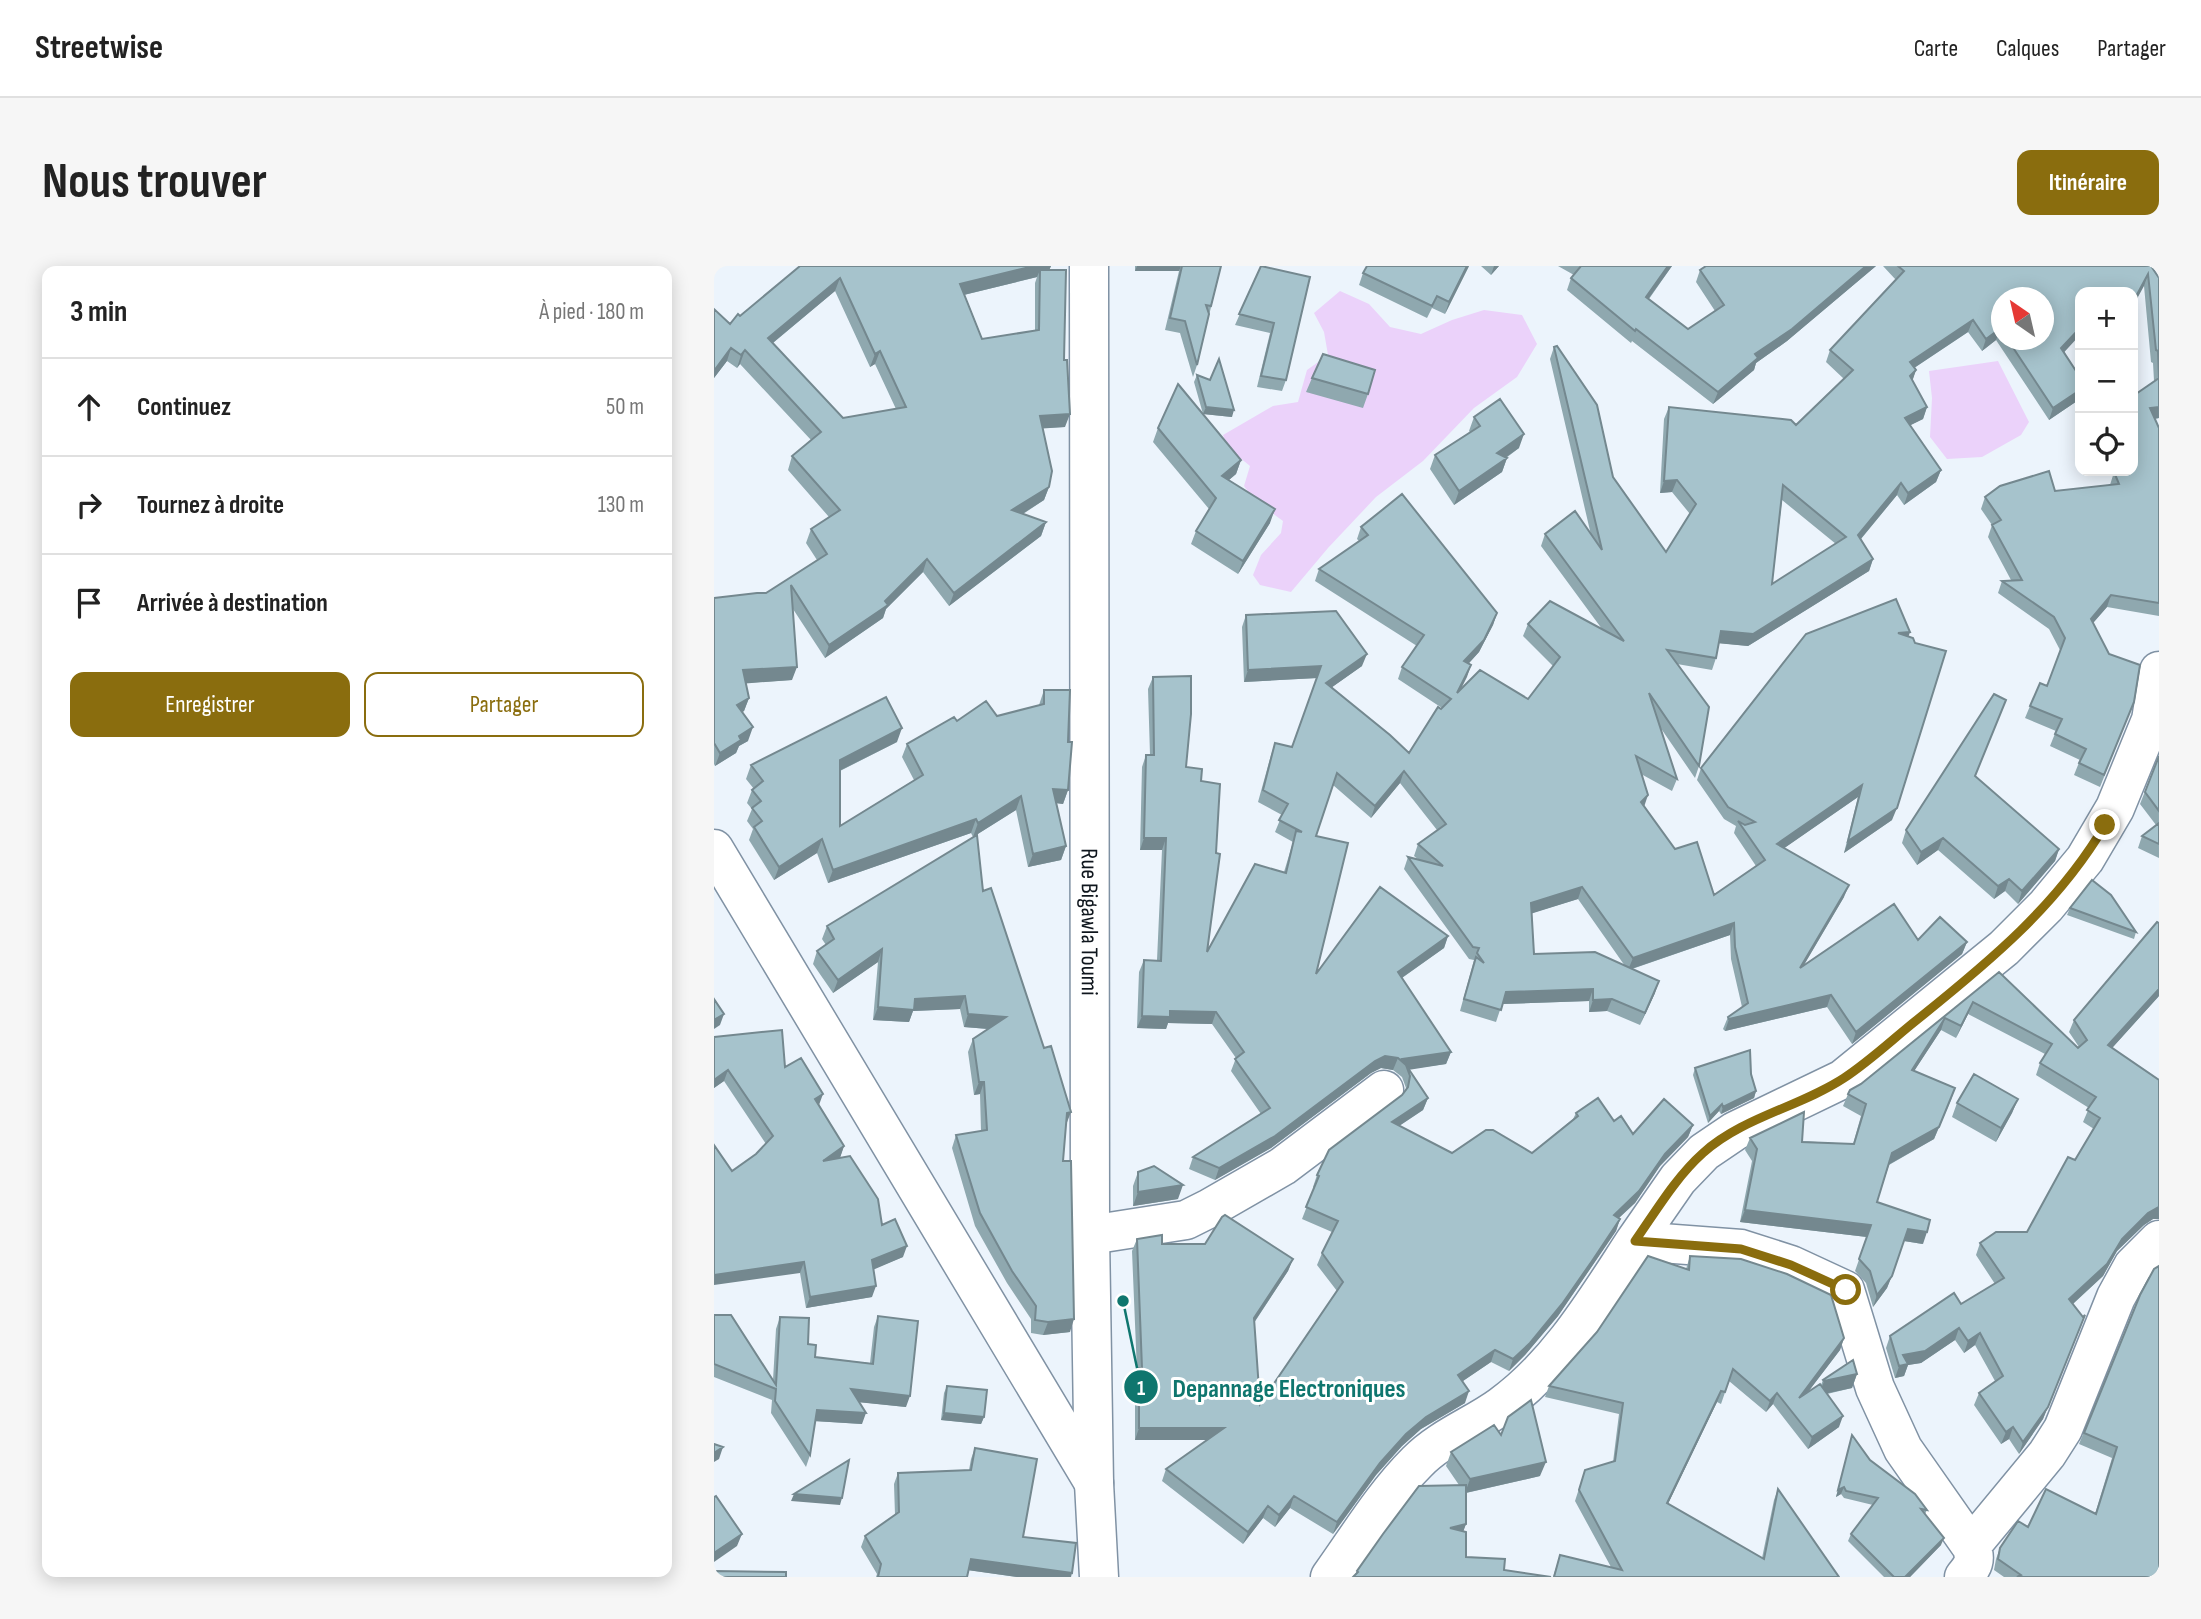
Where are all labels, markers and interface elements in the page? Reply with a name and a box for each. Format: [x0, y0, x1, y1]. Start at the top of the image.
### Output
text: Streetwise [35, 28, 163, 68]
text: Carte [1914, 34, 1958, 63]
text: Calques [1996, 34, 2059, 63]
text: Partager [2097, 34, 2166, 63]
button: Itinéraire [2017, 150, 2159, 215]
text: Nous trouver [42, 153, 267, 212]
north arrow [1991, 287, 2054, 350]
map controls [2075, 287, 2138, 476]
button: + [2075, 287, 2138, 350]
text: 3 min [70, 294, 127, 330]
text: À pied · 180 m [539, 298, 644, 326]
button: − [2075, 350, 2138, 413]
icon: ahead [70, 388, 108, 426]
text: Continuez [137, 392, 231, 423]
text: 50 m [606, 393, 644, 421]
button: locate [2075, 413, 2138, 476]
icon: right [70, 486, 108, 524]
text: Tournez à droite [137, 490, 284, 521]
text: 130 m [598, 491, 644, 519]
icon: arrive [70, 584, 108, 622]
text: Arrivée à destination [137, 588, 328, 619]
button: Enregistrer [70, 672, 350, 737]
button: Partager [364, 672, 644, 737]
route end [2089, 809, 2120, 840]
street label: Rue Bigawla Toumi [1075, 848, 1104, 996]
route start [1830, 1274, 1861, 1305]
callout: Depannage Electroniques [1124, 1364, 1420, 1411]
text: Depannage Electroniques [1173, 1374, 1405, 1405]
text: 1 [1137, 1376, 1145, 1401]

